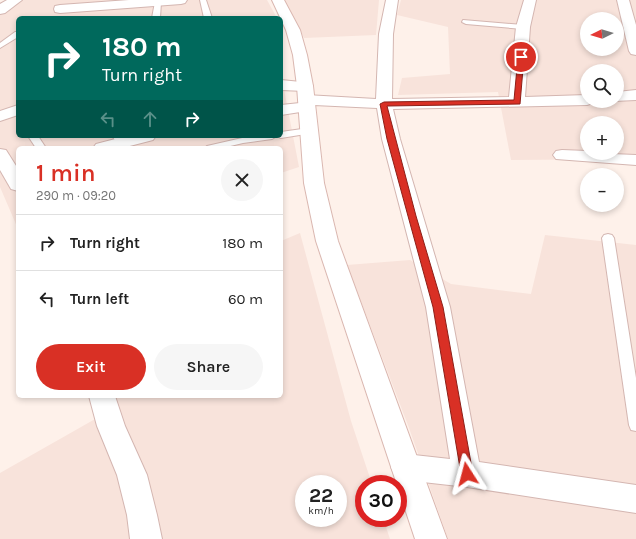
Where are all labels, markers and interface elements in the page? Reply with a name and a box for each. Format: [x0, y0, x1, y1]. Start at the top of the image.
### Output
north arrow [580, 12, 624, 56]
map controls [580, 12, 624, 212]
text: 180 m [102, 30, 181, 63]
icon: right [36, 32, 88, 84]
pin [504, 40, 538, 74]
icon: arrive [510, 46, 532, 68]
text: Turn right [102, 64, 182, 86]
button: search [580, 64, 624, 108]
icon: left [97, 108, 119, 130]
icon: ahead [139, 108, 161, 130]
icon: right [181, 108, 203, 130]
button: + [580, 116, 624, 160]
text: 1 min [36, 159, 96, 187]
button: close [221, 159, 263, 201]
button: − [580, 168, 624, 212]
text: 290 m · 09:20 [36, 188, 116, 203]
icon: right [36, 232, 58, 254]
text: Turn right [70, 234, 140, 252]
text: 180 m [222, 234, 263, 252]
icon: left [36, 288, 58, 310]
text: Turn left [70, 290, 129, 308]
text: 60 m [228, 290, 263, 308]
button: Exit [36, 344, 146, 390]
button: Share [154, 344, 263, 390]
position arrow [446, 453, 488, 495]
speed limit sign: 30 [355, 475, 407, 527]
text: 22 [309, 484, 333, 507]
text: km/h [308, 505, 334, 517]

